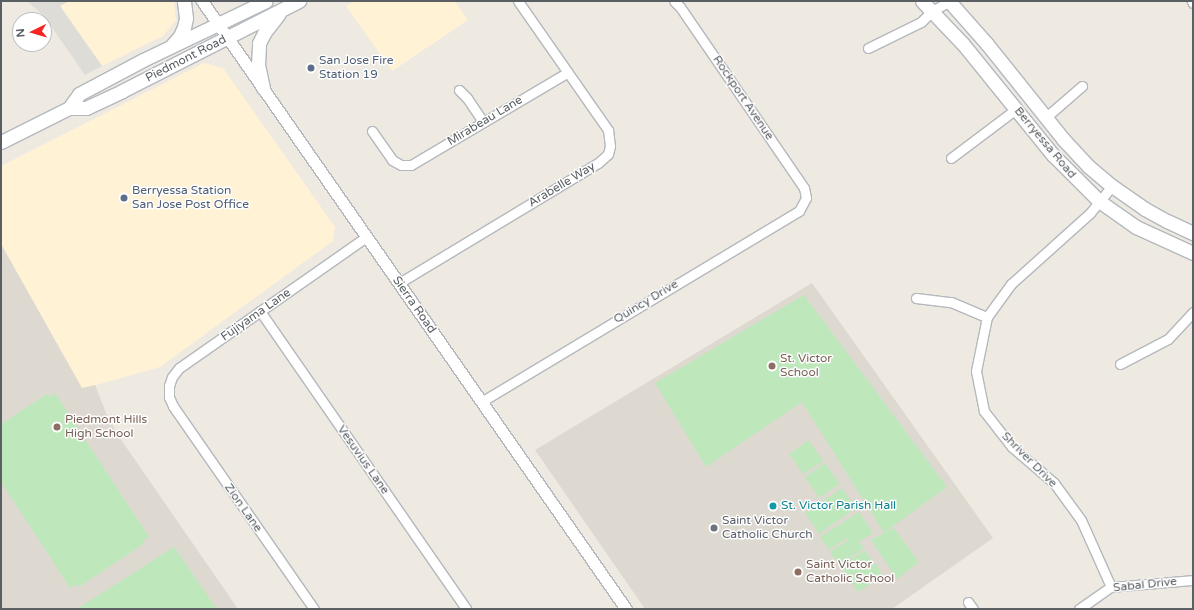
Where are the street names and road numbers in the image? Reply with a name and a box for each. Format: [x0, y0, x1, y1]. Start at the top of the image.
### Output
street label: Piedmont Road [143, 32, 229, 86]
street label: Rockport Avenue [709, 53, 777, 143]
street label: Mirabeau Lane [445, 93, 525, 149]
street label: Berryessa Road [1011, 104, 1079, 182]
street label: Arabelle Way [526, 159, 598, 211]
street label: Sierra Road [389, 274, 439, 336]
street label: Quincy Drive [611, 277, 681, 327]
street label: Fujiyama Lane [218, 286, 294, 344]
street label: Vesuvius Lane [334, 423, 392, 497]
street label: Shriver Drive [998, 429, 1060, 491]
street label: Zion Lane [221, 481, 265, 535]
street label: Sabal Drive [1112, 574, 1178, 596]

